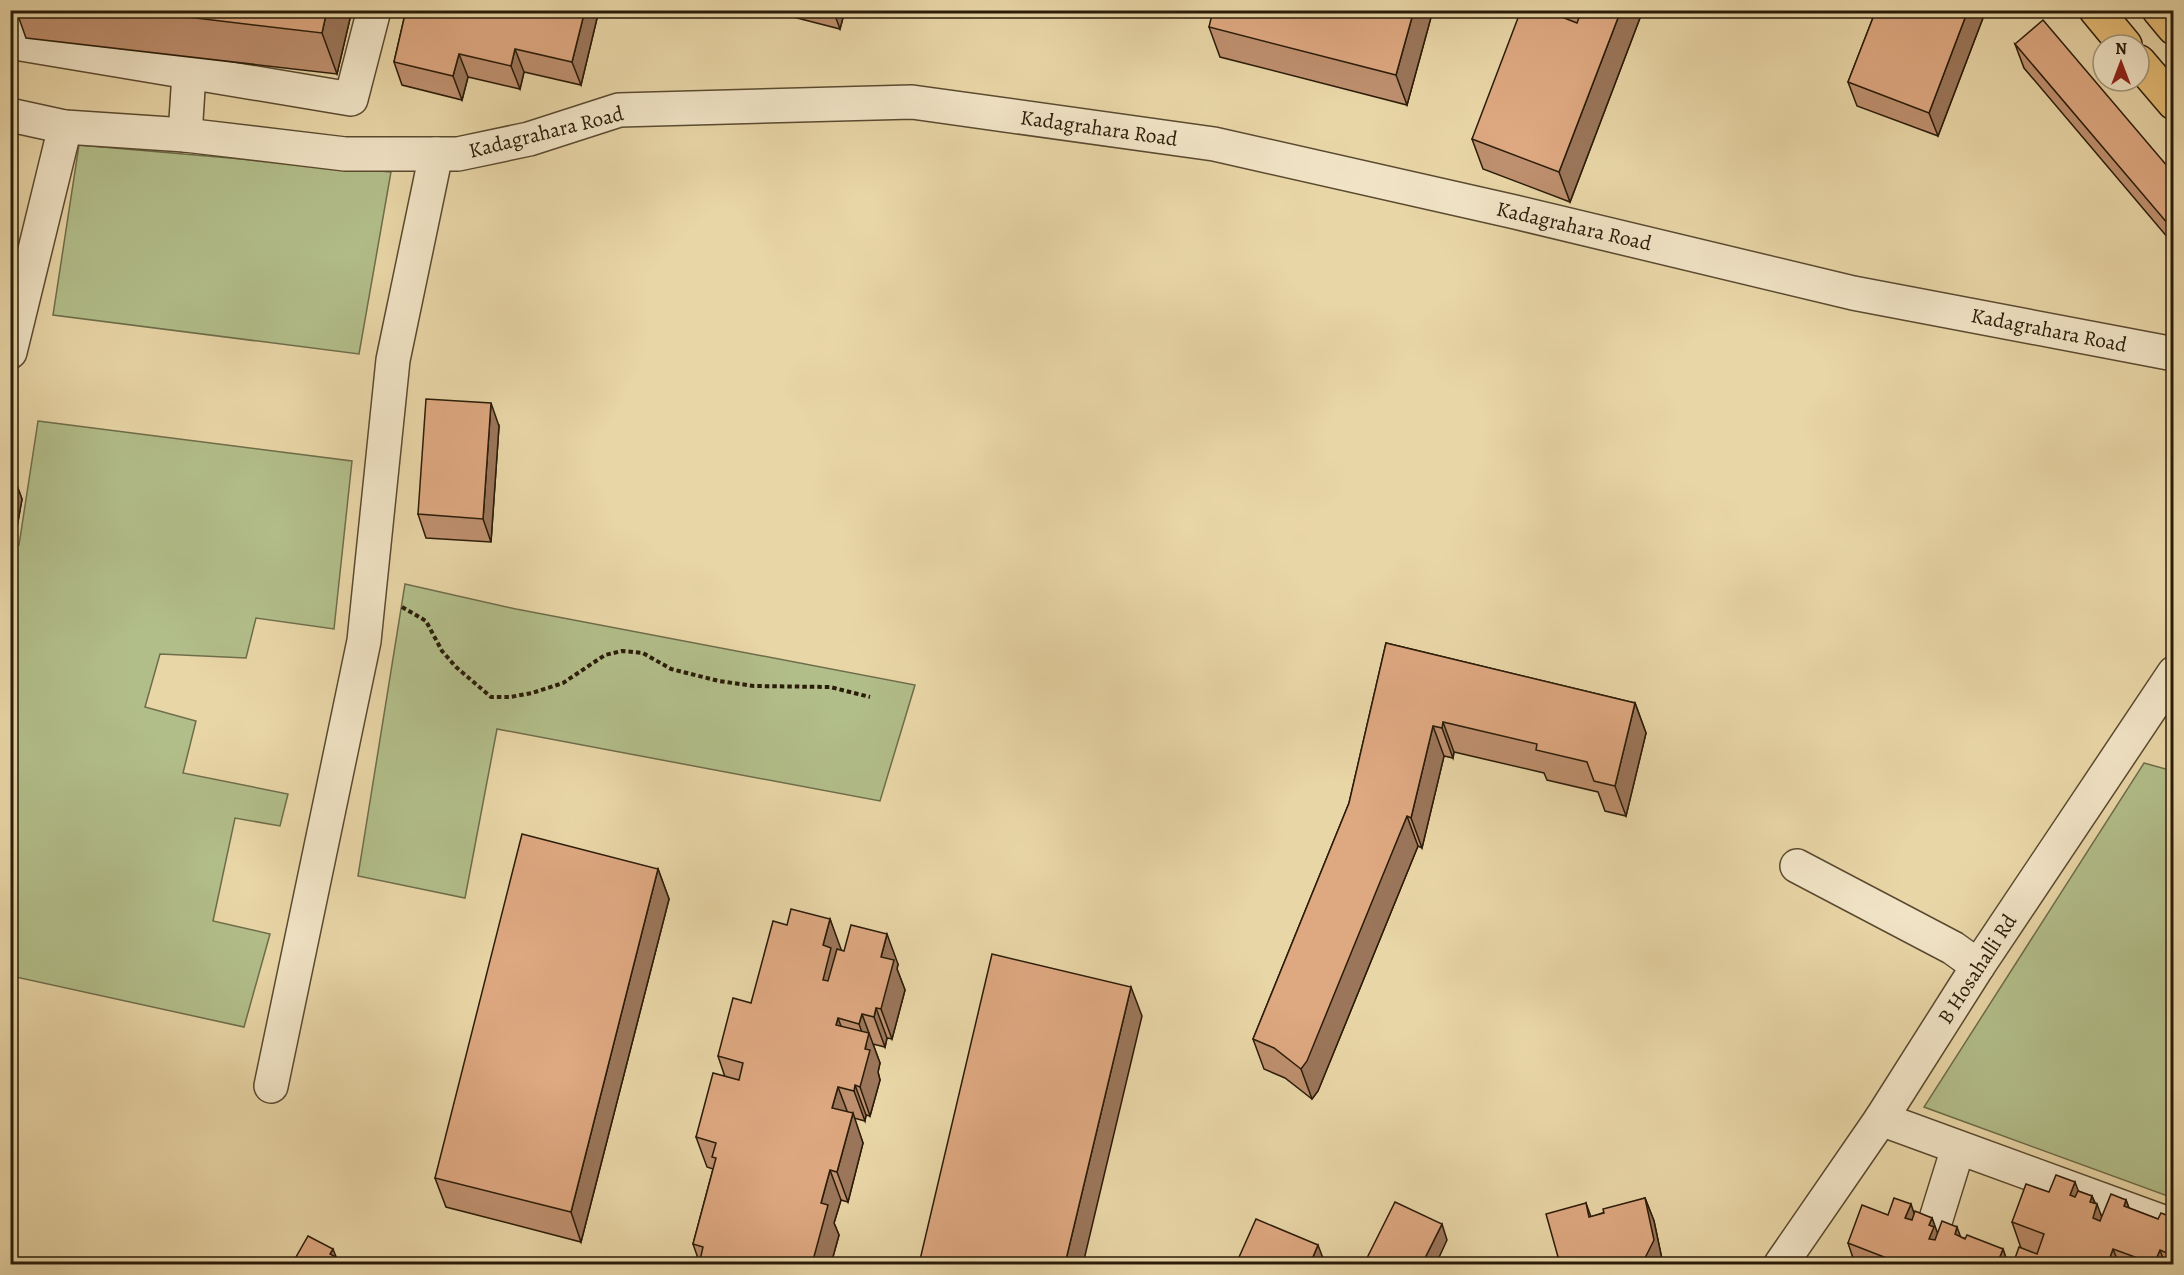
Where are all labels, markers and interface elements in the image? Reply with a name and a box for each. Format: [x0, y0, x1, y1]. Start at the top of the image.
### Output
north arrow [2091, 33, 2151, 93]
text: N [2115, 38, 2127, 60]
street label: Kadagrahara Road [466, 99, 627, 165]
street label: Kadagrahara Road [1019, 103, 1180, 153]
street label: Kadagrahara Road [1494, 195, 1655, 258]
street label: Kadagrahara Road [1969, 301, 2130, 359]
street label: B Hosahalli Rd [1931, 908, 2023, 1029]

